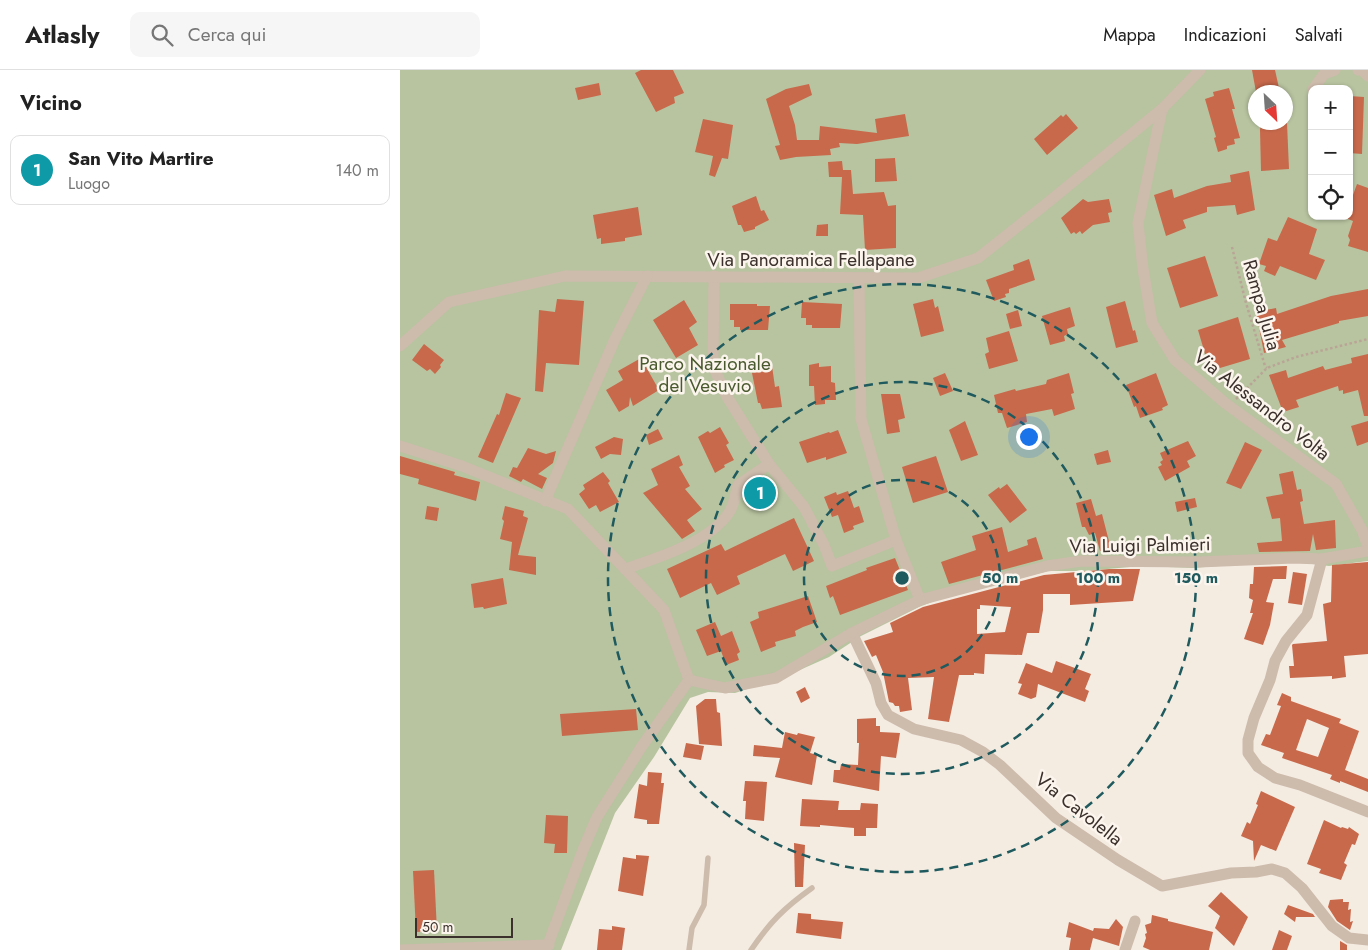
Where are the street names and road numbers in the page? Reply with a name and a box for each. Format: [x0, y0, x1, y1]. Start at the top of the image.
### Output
street label: Via Panoramica Fellapane [707, 246, 915, 273]
street label: Rampa Julia [1236, 256, 1288, 354]
street label: Via Alessandro Volta [1188, 343, 1336, 467]
street label: Via Luigi Palmieri [1069, 530, 1211, 560]
street label: Via Cavolella [1029, 766, 1129, 852]

